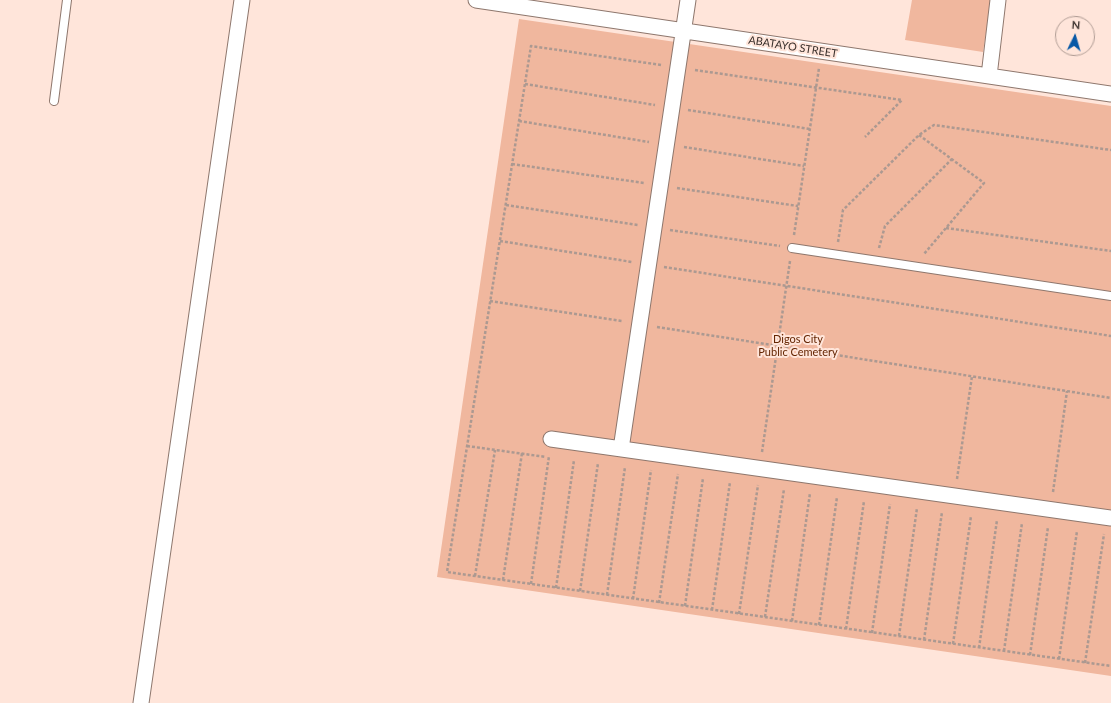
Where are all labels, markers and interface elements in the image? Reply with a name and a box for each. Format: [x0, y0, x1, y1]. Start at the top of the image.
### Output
north arrow [1055, 16, 1095, 56]
text: N [1071, 18, 1081, 31]
street label: ABATAYO STREET [747, 33, 839, 61]
park label: Digos City Public Cemetery [758, 332, 838, 358]

